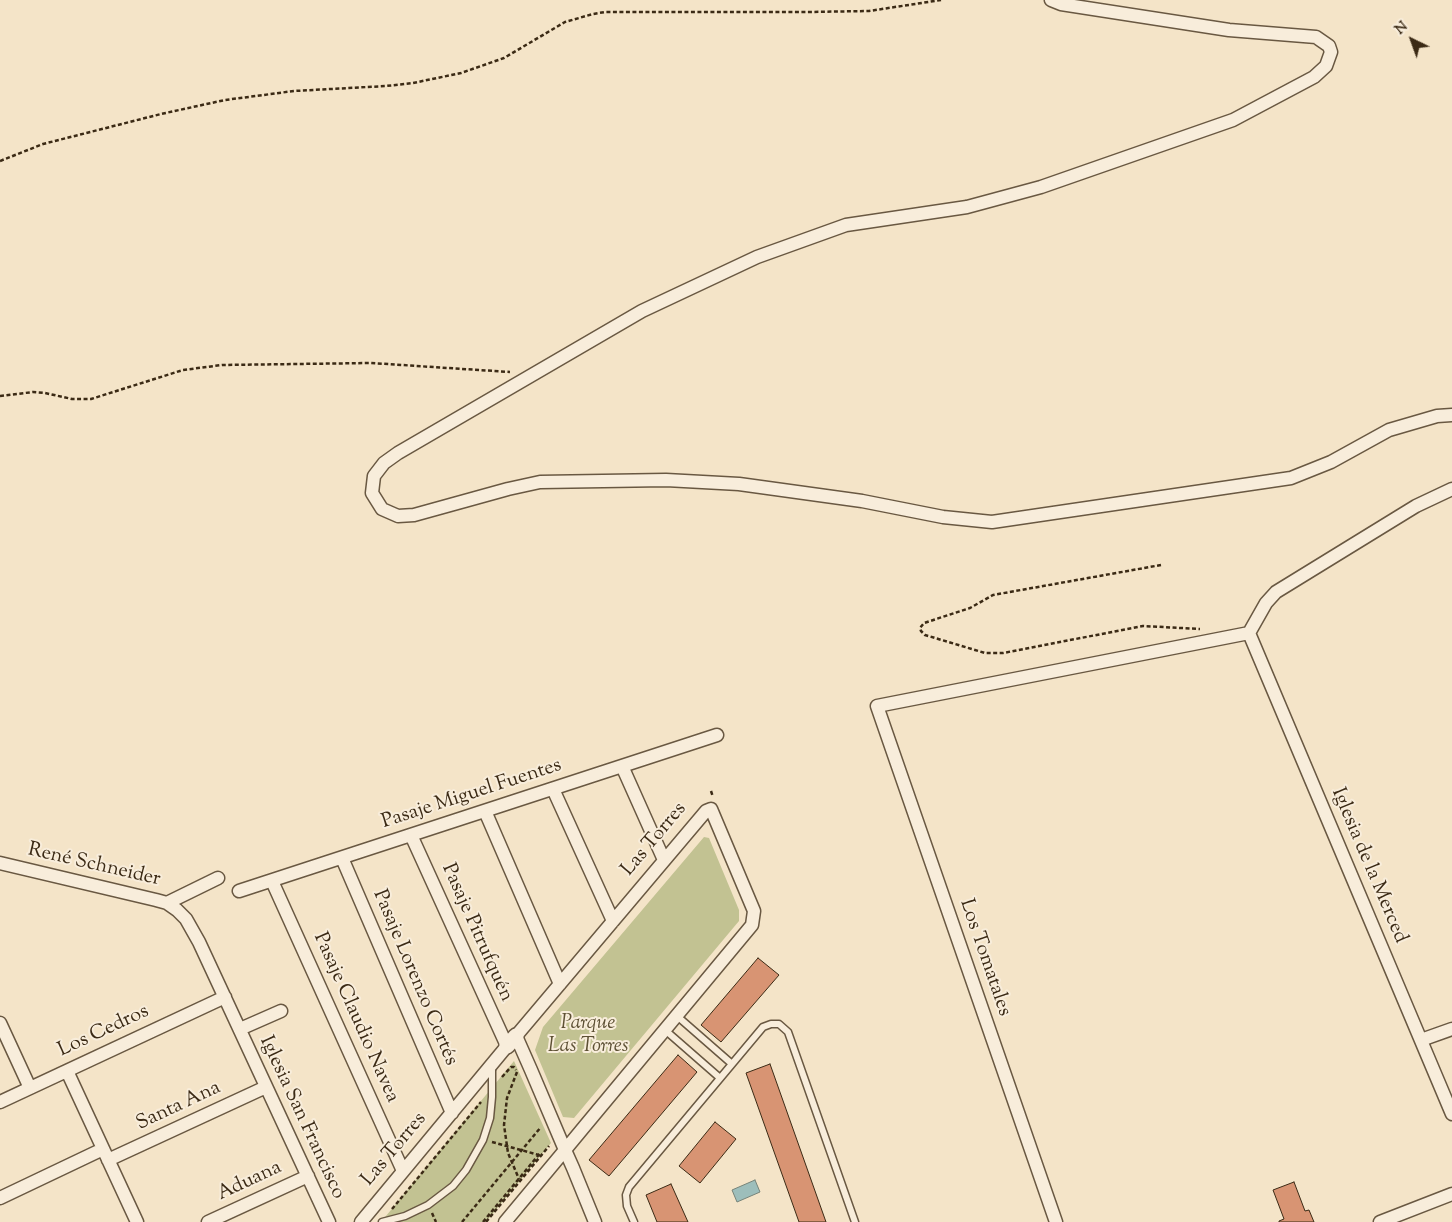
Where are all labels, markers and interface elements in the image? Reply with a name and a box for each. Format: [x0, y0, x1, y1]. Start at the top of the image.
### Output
north arrow [1387, 15, 1437, 65]
text: N [1391, 18, 1413, 40]
street label: Pasaje Miguel Fuentes [379, 755, 565, 835]
street label: Iglesia de la Merced [1324, 785, 1412, 947]
street label: Las Torres [617, 798, 693, 882]
street label: René Schneider [25, 839, 163, 893]
street label: Pasaje Pitrufquén [435, 860, 517, 1006]
street label: Pasaje Lorenzo Cortés [366, 886, 462, 1070]
street label: Los Tomatales [953, 896, 1015, 1020]
street label: Pasaje Claudio Navea [307, 929, 403, 1107]
street label: Los Cedros [55, 1001, 153, 1063]
park label: Parque Las Torres [548, 1013, 628, 1060]
street label: Iglesia San Francisco [253, 1033, 349, 1203]
street label: Santa Ana [133, 1077, 225, 1137]
street label: Las Torres [357, 1108, 433, 1192]
street label: Aduana [214, 1157, 286, 1207]

